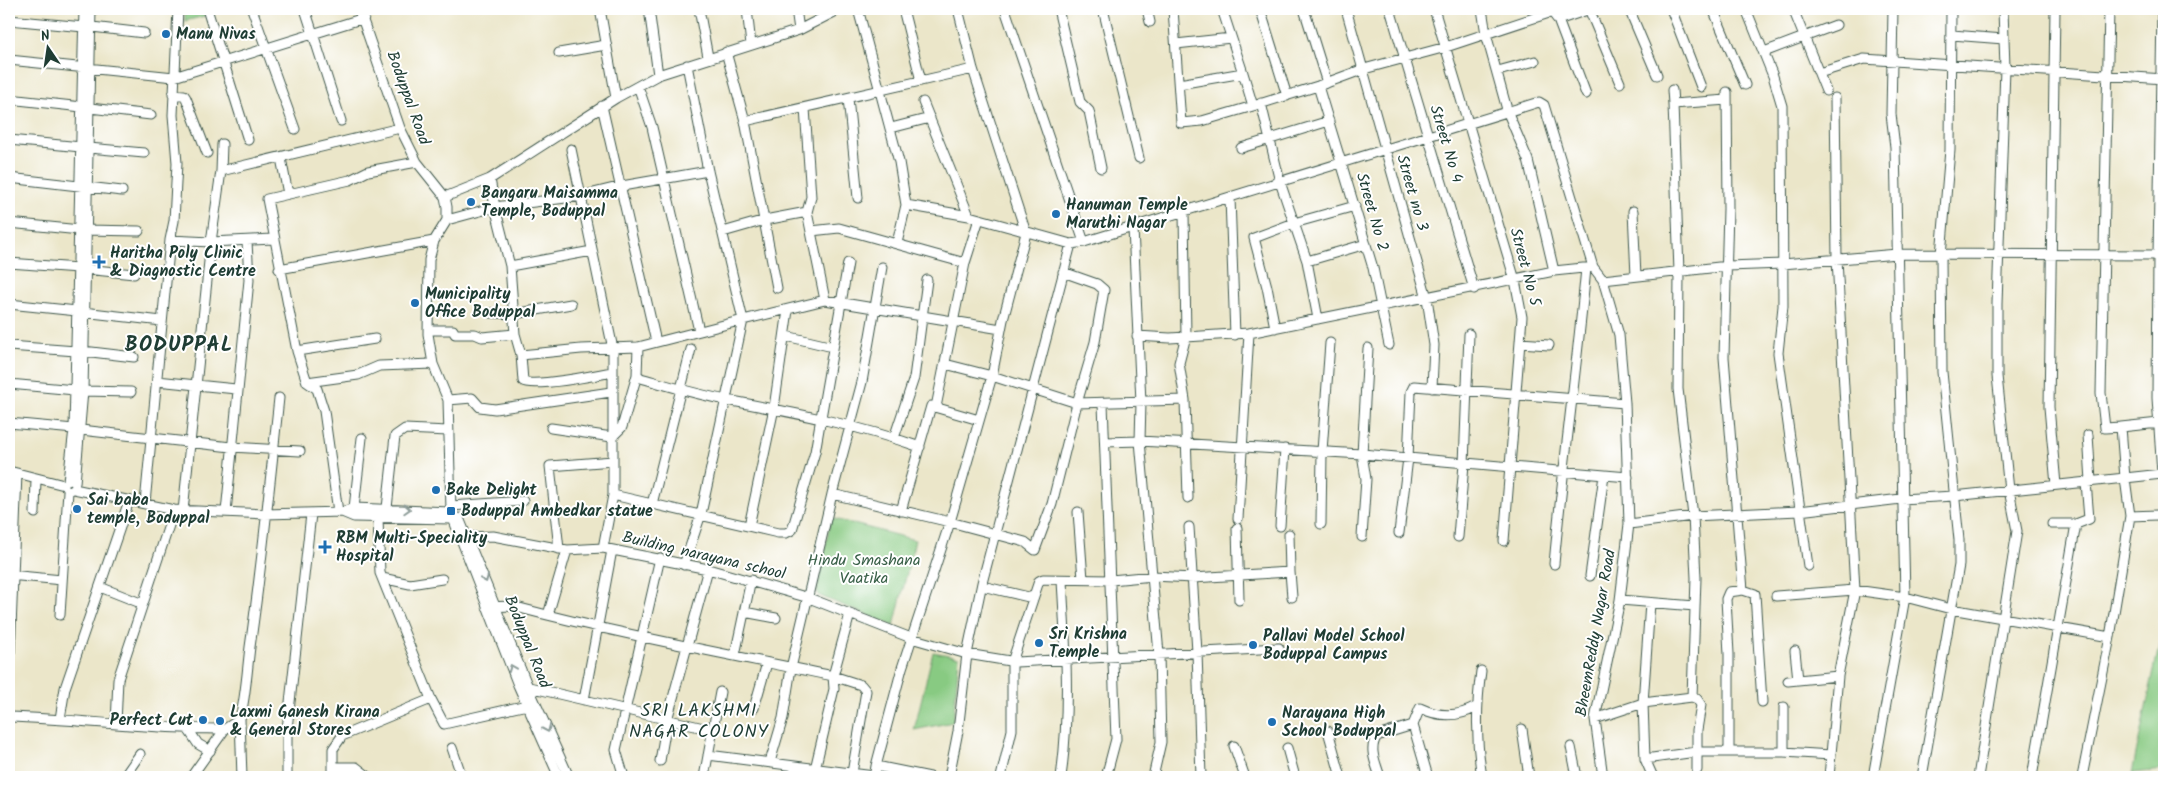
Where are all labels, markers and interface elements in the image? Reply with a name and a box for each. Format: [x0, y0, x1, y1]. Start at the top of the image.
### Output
north arrow [22, 22, 72, 72]
place label: Manu Nivas [176, 22, 256, 47]
text: N [39, 25, 52, 48]
marker: Manu Nivas [160, 28, 172, 40]
street label: Boduppal Road [379, 48, 437, 149]
street label: Street No 4 [1422, 102, 1470, 186]
street label: Street no 3 [1389, 152, 1435, 234]
street label: Street No 2 [1349, 170, 1395, 254]
place label: Bangaru Maisamma Temple, Boduppal [481, 181, 618, 224]
place label: Hanuman Temple Maruthi Nagar [1066, 193, 1188, 236]
marker: Bangaru Maisamma Temple, Boduppal [465, 196, 477, 208]
marker: Hanuman Temple Maruthi Nagar [1050, 208, 1062, 220]
street label: Street No 5 [1503, 225, 1548, 310]
place label: Haritha Poly Clinic & Diagnostic Centre [110, 241, 256, 284]
marker: Haritha Poly Clinic & Diagnostic Centre [92, 255, 106, 269]
place label: Municipality Office Boduppal [425, 282, 536, 325]
marker: Municipality Office Boduppal [409, 297, 421, 309]
district label: BODUPPAL [125, 329, 233, 362]
place label: Bake Delight [446, 478, 538, 503]
marker: Bake Delight [430, 484, 442, 496]
place label: Sai baba temple, Boduppal [87, 488, 210, 531]
place label: Boduppal Ambedkar statue [461, 499, 653, 524]
marker: Sai baba temple, Boduppal [71, 503, 83, 515]
one-way arrow [404, 504, 412, 515]
marker: Boduppal Ambedkar statue [445, 505, 457, 517]
street label: Building narayana school [620, 525, 788, 587]
place label: RBM Multi-Speciality Hospital [336, 526, 488, 569]
marker: RBM Multi-Speciality Hospital [318, 540, 332, 554]
street label: BheemReddy Nagar Road [1569, 546, 1623, 719]
park label: Hindu Smashana Vaatika [808, 548, 920, 591]
one-way arrow [479, 574, 489, 583]
street label: Boduppal Road [497, 592, 557, 693]
place label: Sri Krishna Temple [1049, 622, 1127, 665]
place label: Pallavi Model School Boduppal Campus [1263, 624, 1405, 667]
marker: Sri Krishna Temple [1033, 637, 1045, 649]
marker: Pallavi Model School Boduppal Campus [1247, 639, 1259, 651]
one-way arrow [507, 665, 517, 673]
district label: SRI LAKSHMI NAGAR COLONY [629, 697, 769, 747]
place label: Laxmi Ganesh Kirana & General Stores [230, 700, 380, 743]
place label: Narayana High School Boduppal [1282, 701, 1397, 744]
place label: Perfect Cut [110, 708, 194, 733]
marker: Perfect Cut [197, 714, 209, 726]
marker: Laxmi Ganesh Kirana & General Stores [214, 715, 226, 727]
marker: Narayana High School Boduppal [1266, 716, 1278, 728]
one-way arrow [541, 724, 552, 733]

